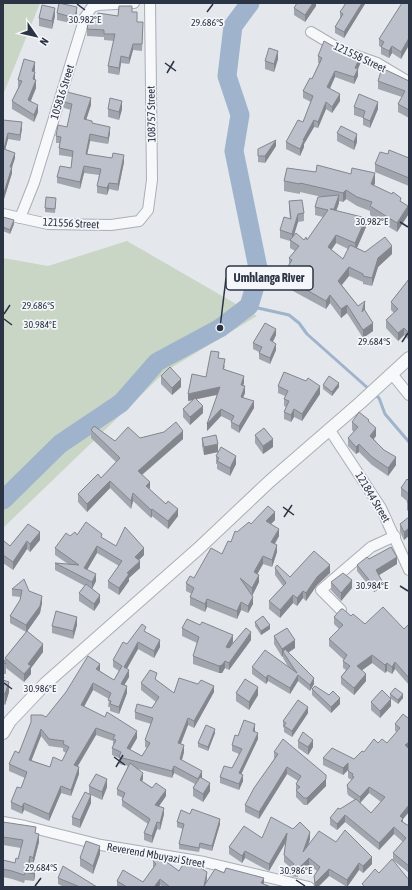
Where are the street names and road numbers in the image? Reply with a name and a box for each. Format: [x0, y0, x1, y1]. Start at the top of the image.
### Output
street label: 121558 Street [332, 40, 388, 74]
street label: 105816 Street [48, 63, 76, 121]
street label: 108757 Street [145, 86, 157, 142]
street label: 121556 Street [42, 216, 100, 230]
street label: 121844 Street [353, 470, 393, 524]
street label: Reverend Mbuyazi Street [106, 840, 206, 870]

